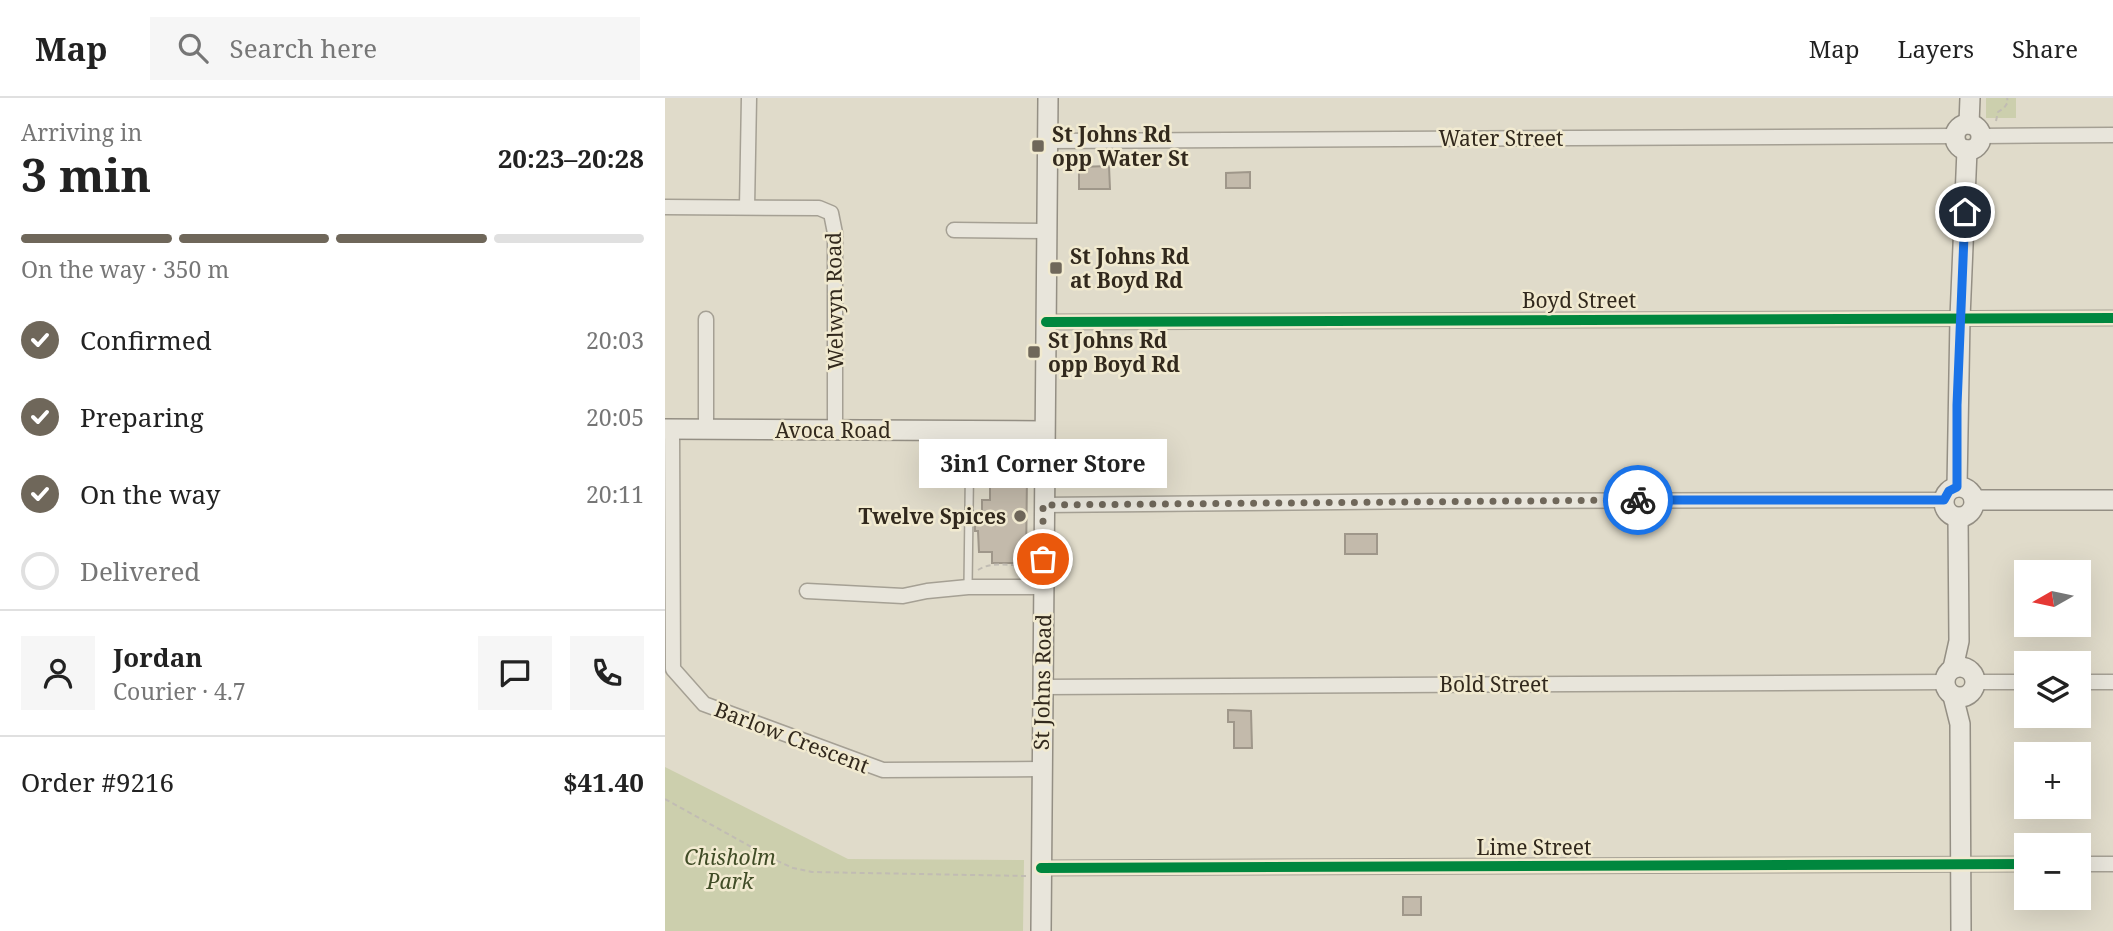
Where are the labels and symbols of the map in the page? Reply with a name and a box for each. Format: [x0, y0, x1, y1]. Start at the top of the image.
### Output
place label: St Johns Rd opp Water St [1052, 120, 1189, 172]
street label: Water Street [1439, 124, 1563, 152]
marker: St Johns Rd opp Water St [1030, 138, 1046, 154]
pin [1935, 182, 1995, 242]
street label: Welwyn Road [819, 232, 849, 370]
place label: St Johns Rd at Boyd Rd [1070, 242, 1190, 294]
marker: St Johns Rd at Boyd Rd [1048, 260, 1064, 276]
street label: Boyd Street [1522, 286, 1636, 314]
place label: St Johns Rd opp Boyd Rd [1048, 326, 1180, 378]
marker: St Johns Rd opp Boyd Rd [1026, 344, 1042, 360]
street label: Avoca Road [775, 416, 891, 444]
callout: 3in1 Corner Store [919, 440, 1167, 489]
courier [1603, 465, 1673, 535]
place label: Twelve Spices [858, 502, 1006, 530]
marker: Twelve Spices [1012, 508, 1028, 524]
pin [1013, 529, 1073, 589]
north arrow [2014, 560, 2091, 637]
street label: St Johns Road [1027, 614, 1057, 750]
street label: Bold Street [1439, 670, 1549, 698]
street label: Barlow Crescent [711, 695, 873, 779]
street label: Lime Street [1477, 833, 1591, 861]
park label: Chisholm Park [684, 843, 776, 895]

